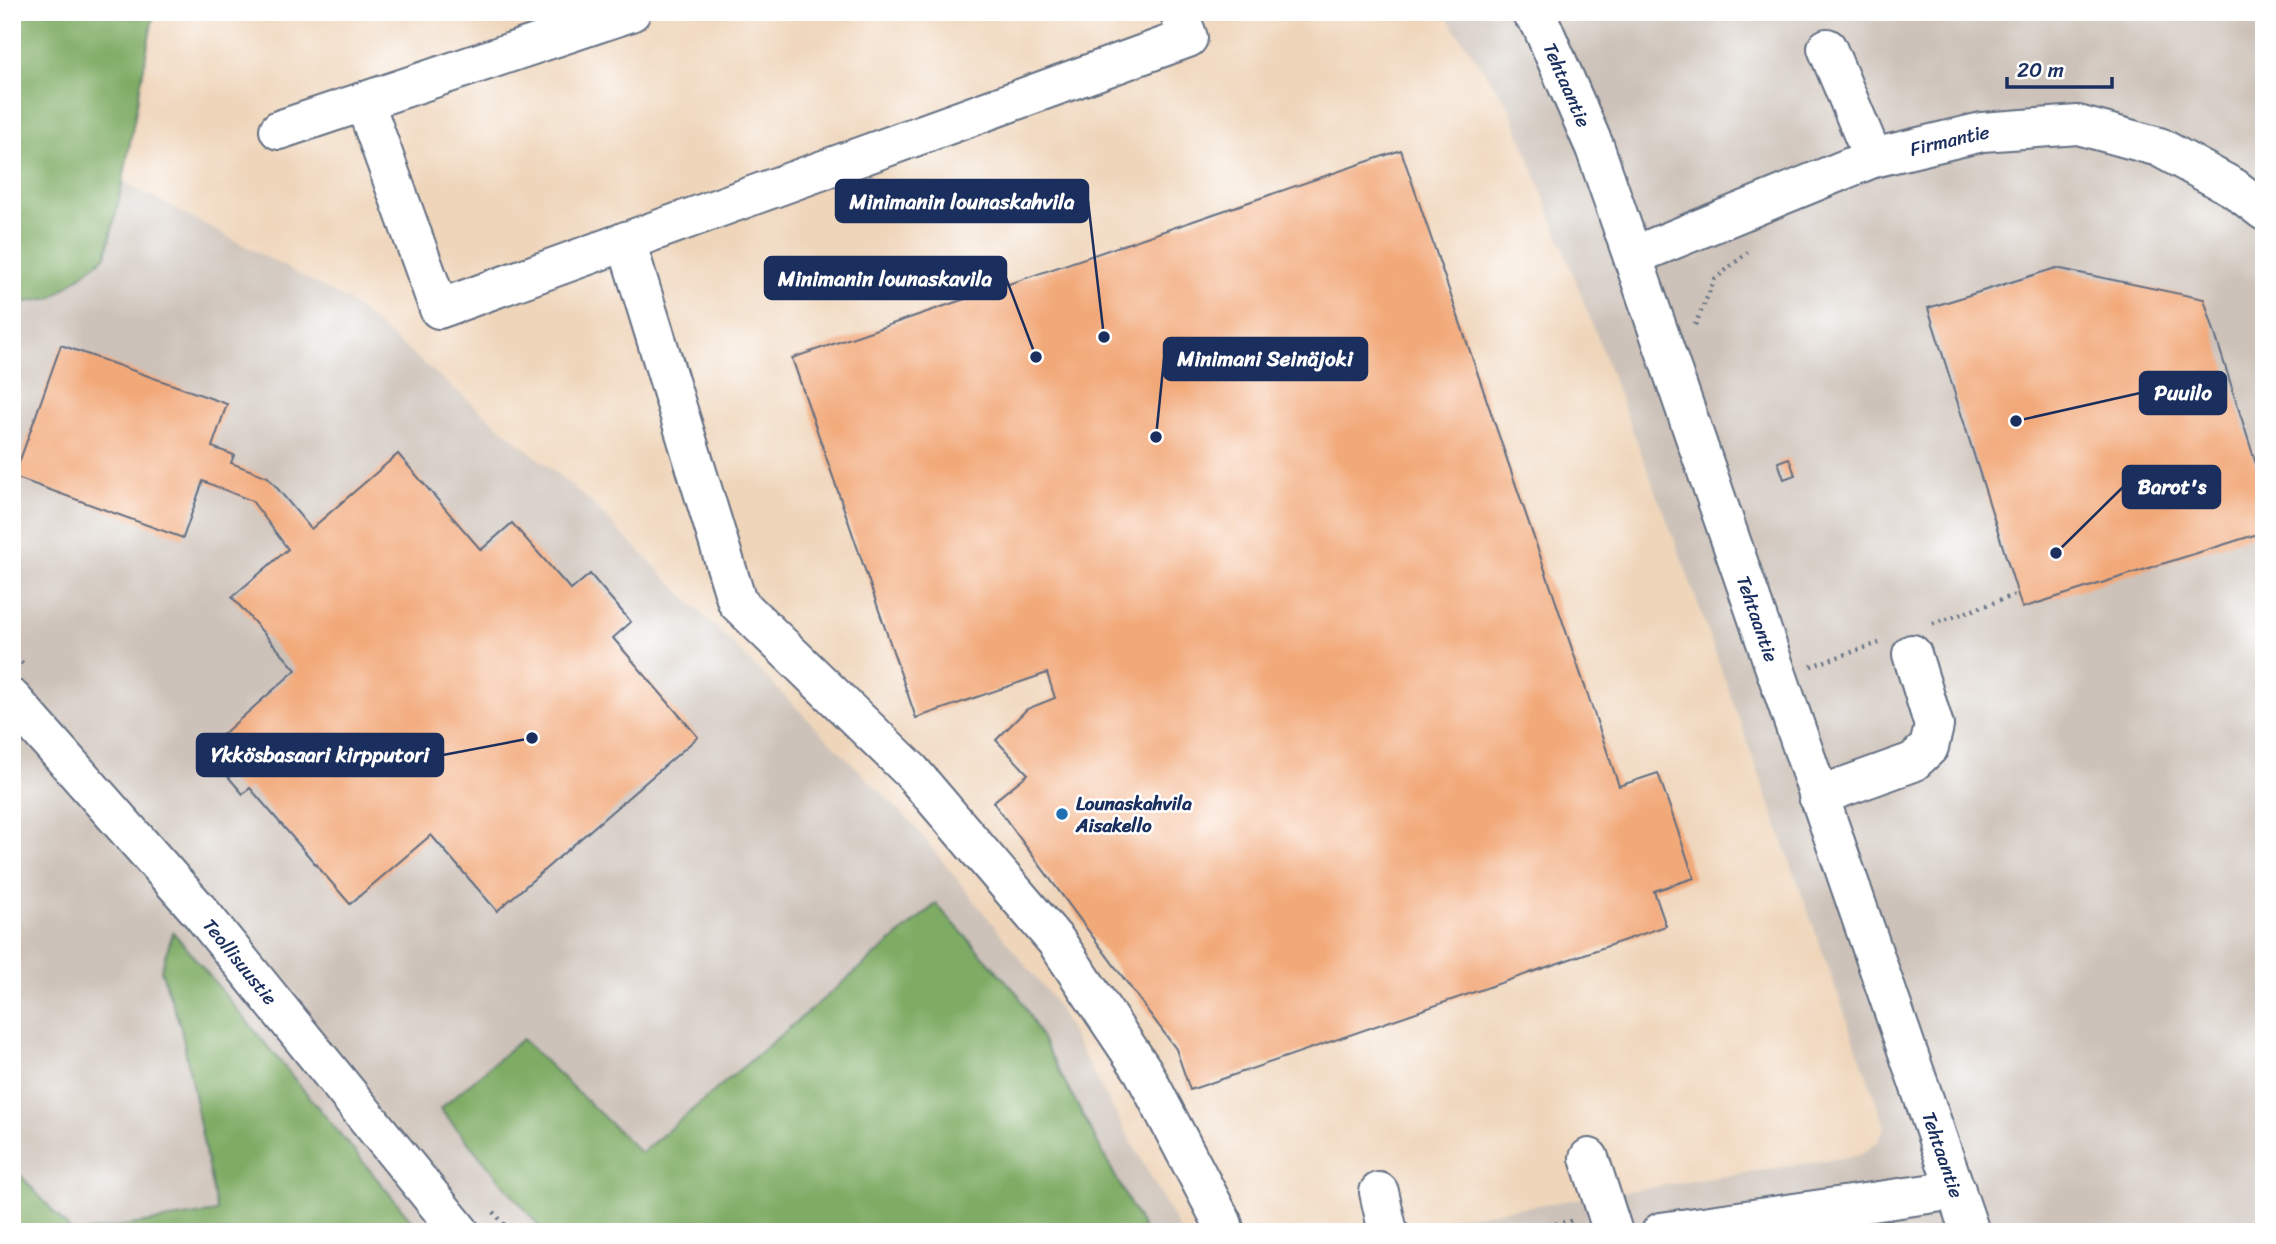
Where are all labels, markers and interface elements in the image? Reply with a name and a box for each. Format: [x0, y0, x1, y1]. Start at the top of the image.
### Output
street label: Tehtaantie [1534, 37, 1600, 133]
scale bar [2007, 46, 2112, 90]
text: 20 m [2017, 51, 2064, 89]
street label: Firmantie [1906, 115, 1991, 166]
callout: Minimanin lounaskahvila [836, 180, 1088, 222]
text: Minimanin lounaskahvila [849, 183, 1075, 221]
callout: Minimanin lounaskavila [765, 257, 1006, 299]
text: Minimanin lounaskavila [777, 260, 992, 298]
callout: Minimani Seinäjoki [1164, 338, 1367, 380]
text: Minimani Seinäjoki [1176, 340, 1354, 378]
callout: Puuilo [2140, 372, 2226, 414]
text: Puuilo [2154, 374, 2212, 412]
callout: Barot's [2123, 466, 2220, 508]
text: Barot's [2138, 468, 2207, 506]
street label: Tehtaantie [1727, 571, 1788, 667]
callout: Ykkösbasaari kirpputori [197, 734, 443, 776]
text: Ykkösbasaari kirpputori [211, 736, 430, 774]
place label: Lounaskahvila Aisakello [1075, 787, 1192, 842]
marker: Lounaskahvila Aisakello [1054, 806, 1070, 822]
street label: Teollisuustie [194, 911, 286, 1013]
street label: Tehtaantie [1912, 1107, 1973, 1203]

